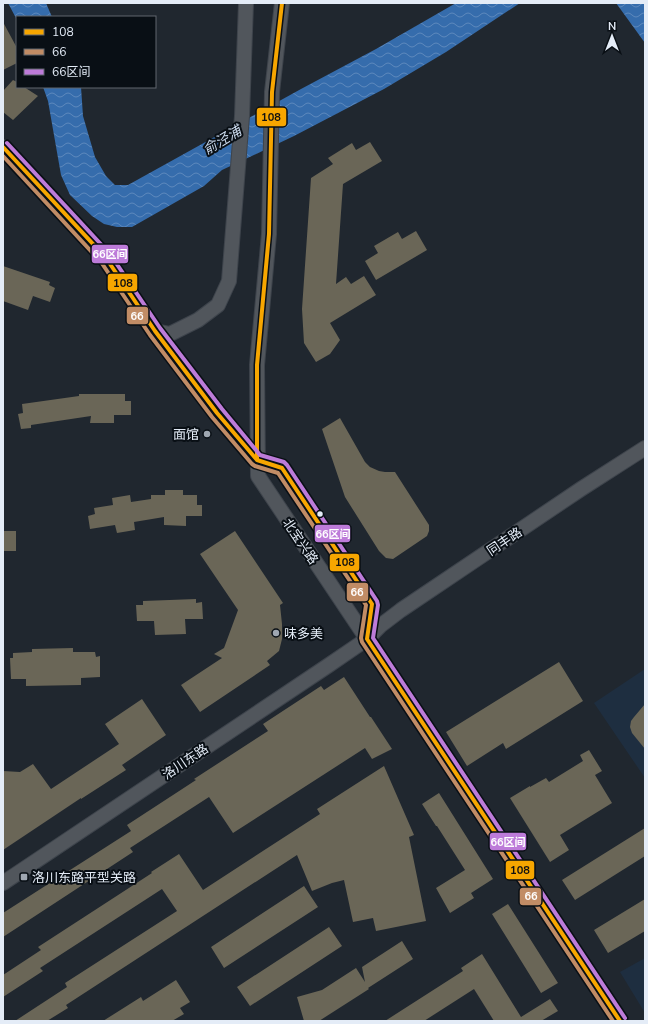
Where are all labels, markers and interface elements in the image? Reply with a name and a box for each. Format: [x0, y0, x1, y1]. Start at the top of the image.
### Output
legend [16, 16, 156, 88]
north arrow [592, 16, 632, 56]
text: N [608, 19, 616, 34]
text: 108 [52, 24, 74, 40]
text: 66 [52, 44, 66, 60]
text: 66区间 [52, 64, 90, 80]
line badge: 108 [256, 107, 287, 127]
text: 108 [261, 110, 281, 125]
water label: 俞泾浦 [199, 120, 247, 159]
line badge: 66区间 [91, 244, 129, 264]
text: 66区间 [92, 247, 128, 262]
line badge: 108 [107, 273, 138, 292]
text: 108 [113, 276, 133, 291]
line badge: 66 [126, 306, 149, 325]
text: 66 [130, 309, 144, 324]
place label: 面馆 [173, 426, 199, 444]
marker: 面馆 [202, 429, 212, 439]
unlabelled marker [315, 509, 325, 519]
street label: 北宝兴路 [278, 515, 322, 568]
street label: 同丰路 [483, 523, 526, 560]
line badge: 66区间 [314, 524, 351, 543]
text: 66区间 [315, 527, 351, 542]
line badge: 108 [329, 553, 360, 572]
text: 108 [335, 555, 355, 570]
line badge: 66 [346, 582, 369, 602]
text: 66 [350, 585, 364, 600]
place label: 味多美 [284, 625, 323, 643]
marker: 味多美 [271, 628, 281, 638]
street label: 洛川东路 [159, 740, 212, 784]
line badge: 66区间 [489, 832, 527, 851]
text: 66区间 [490, 835, 526, 850]
line badge: 108 [505, 860, 535, 880]
text: 108 [510, 863, 530, 878]
place label: 洛川东路平型关路 [32, 869, 136, 887]
marker: 洛川东路平型关路 [19, 872, 29, 882]
line badge: 66 [519, 887, 542, 906]
text: 66 [524, 889, 538, 904]

